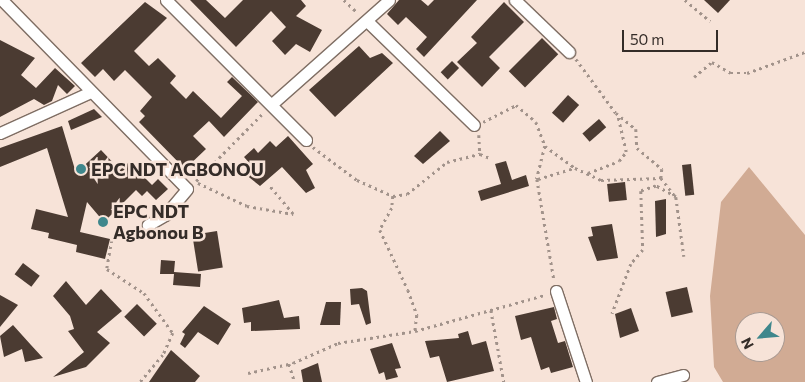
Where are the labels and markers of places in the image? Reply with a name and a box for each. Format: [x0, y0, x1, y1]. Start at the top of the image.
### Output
place label: EPC NDT AGBONOU [91, 158, 264, 180]
marker: EPC NDT AGBONOU [75, 163, 87, 175]
place label: EPC NDT Agbonou B [113, 201, 204, 243]
marker: EPC NDT Agbonou B [97, 216, 109, 228]

